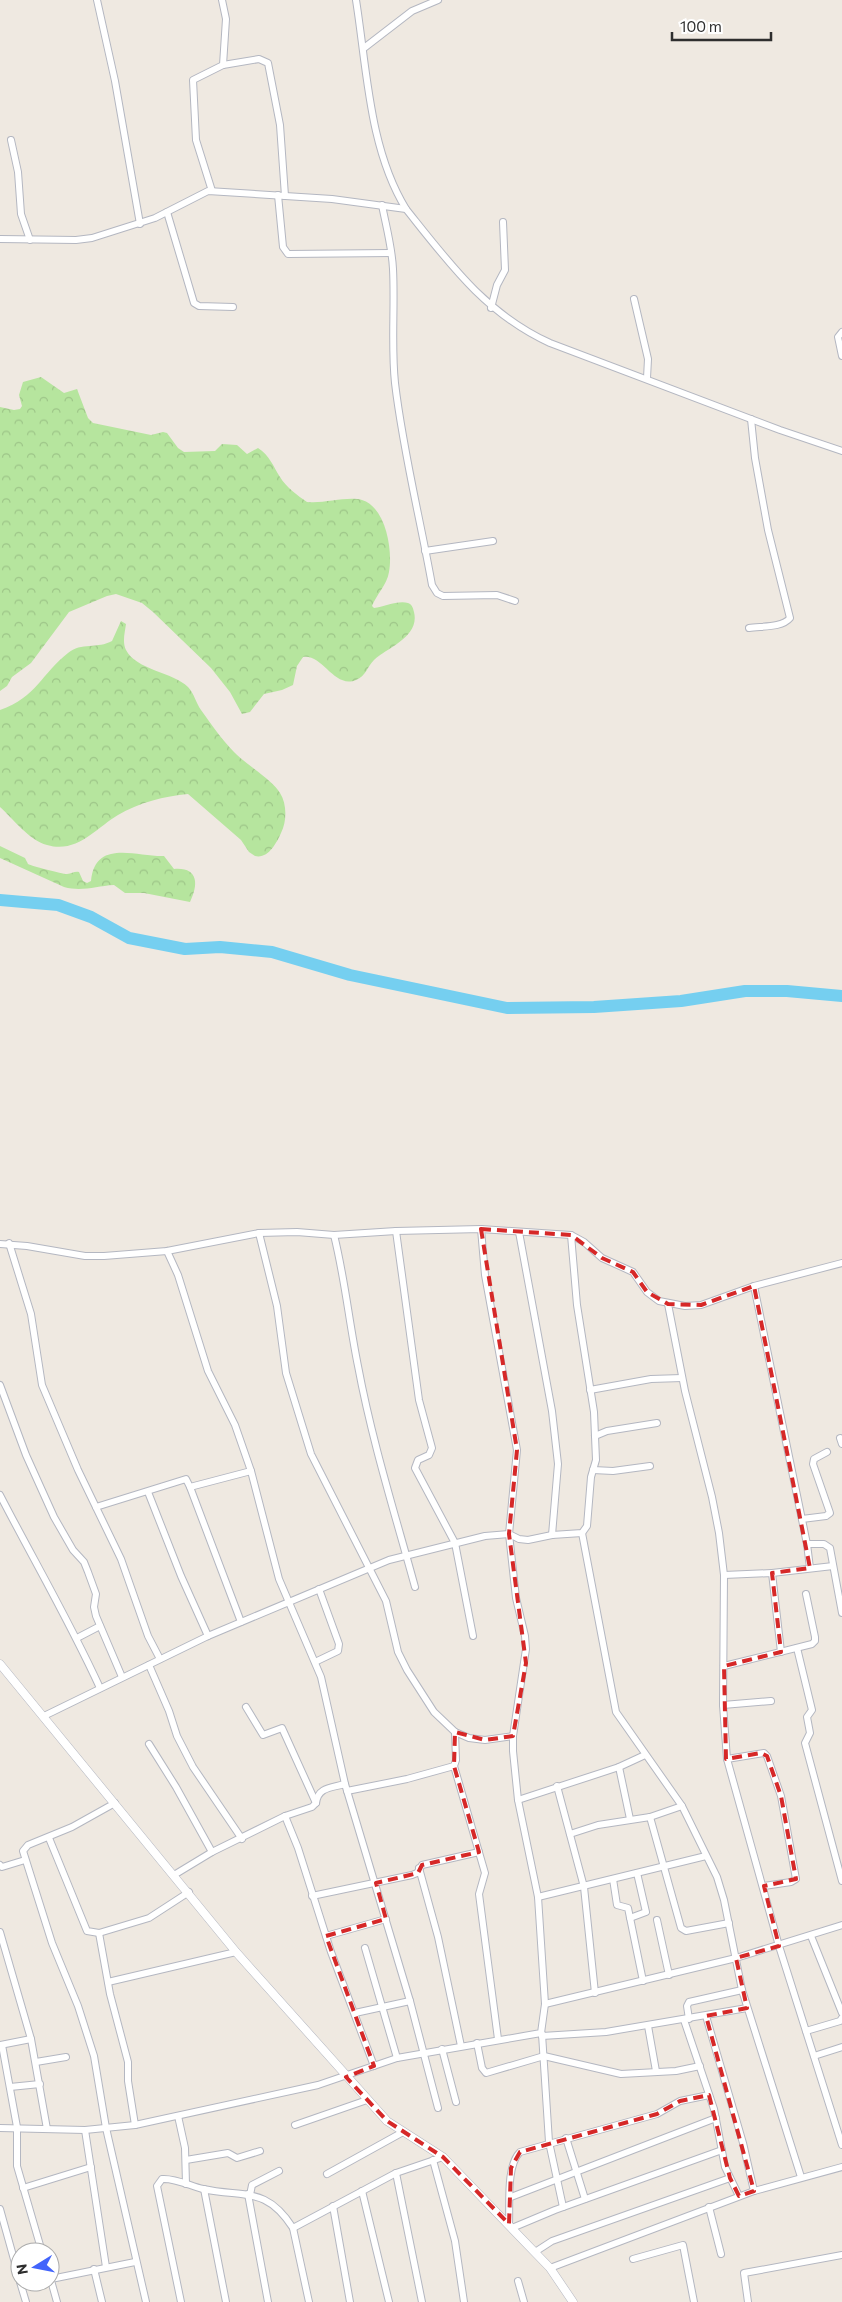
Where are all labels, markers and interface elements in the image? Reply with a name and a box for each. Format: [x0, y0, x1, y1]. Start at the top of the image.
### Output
scale bar [672, 10, 771, 42]
text: 100 m [680, 17, 722, 35]
north arrow [10, 2242, 60, 2292]
text: N [12, 2263, 31, 2276]

